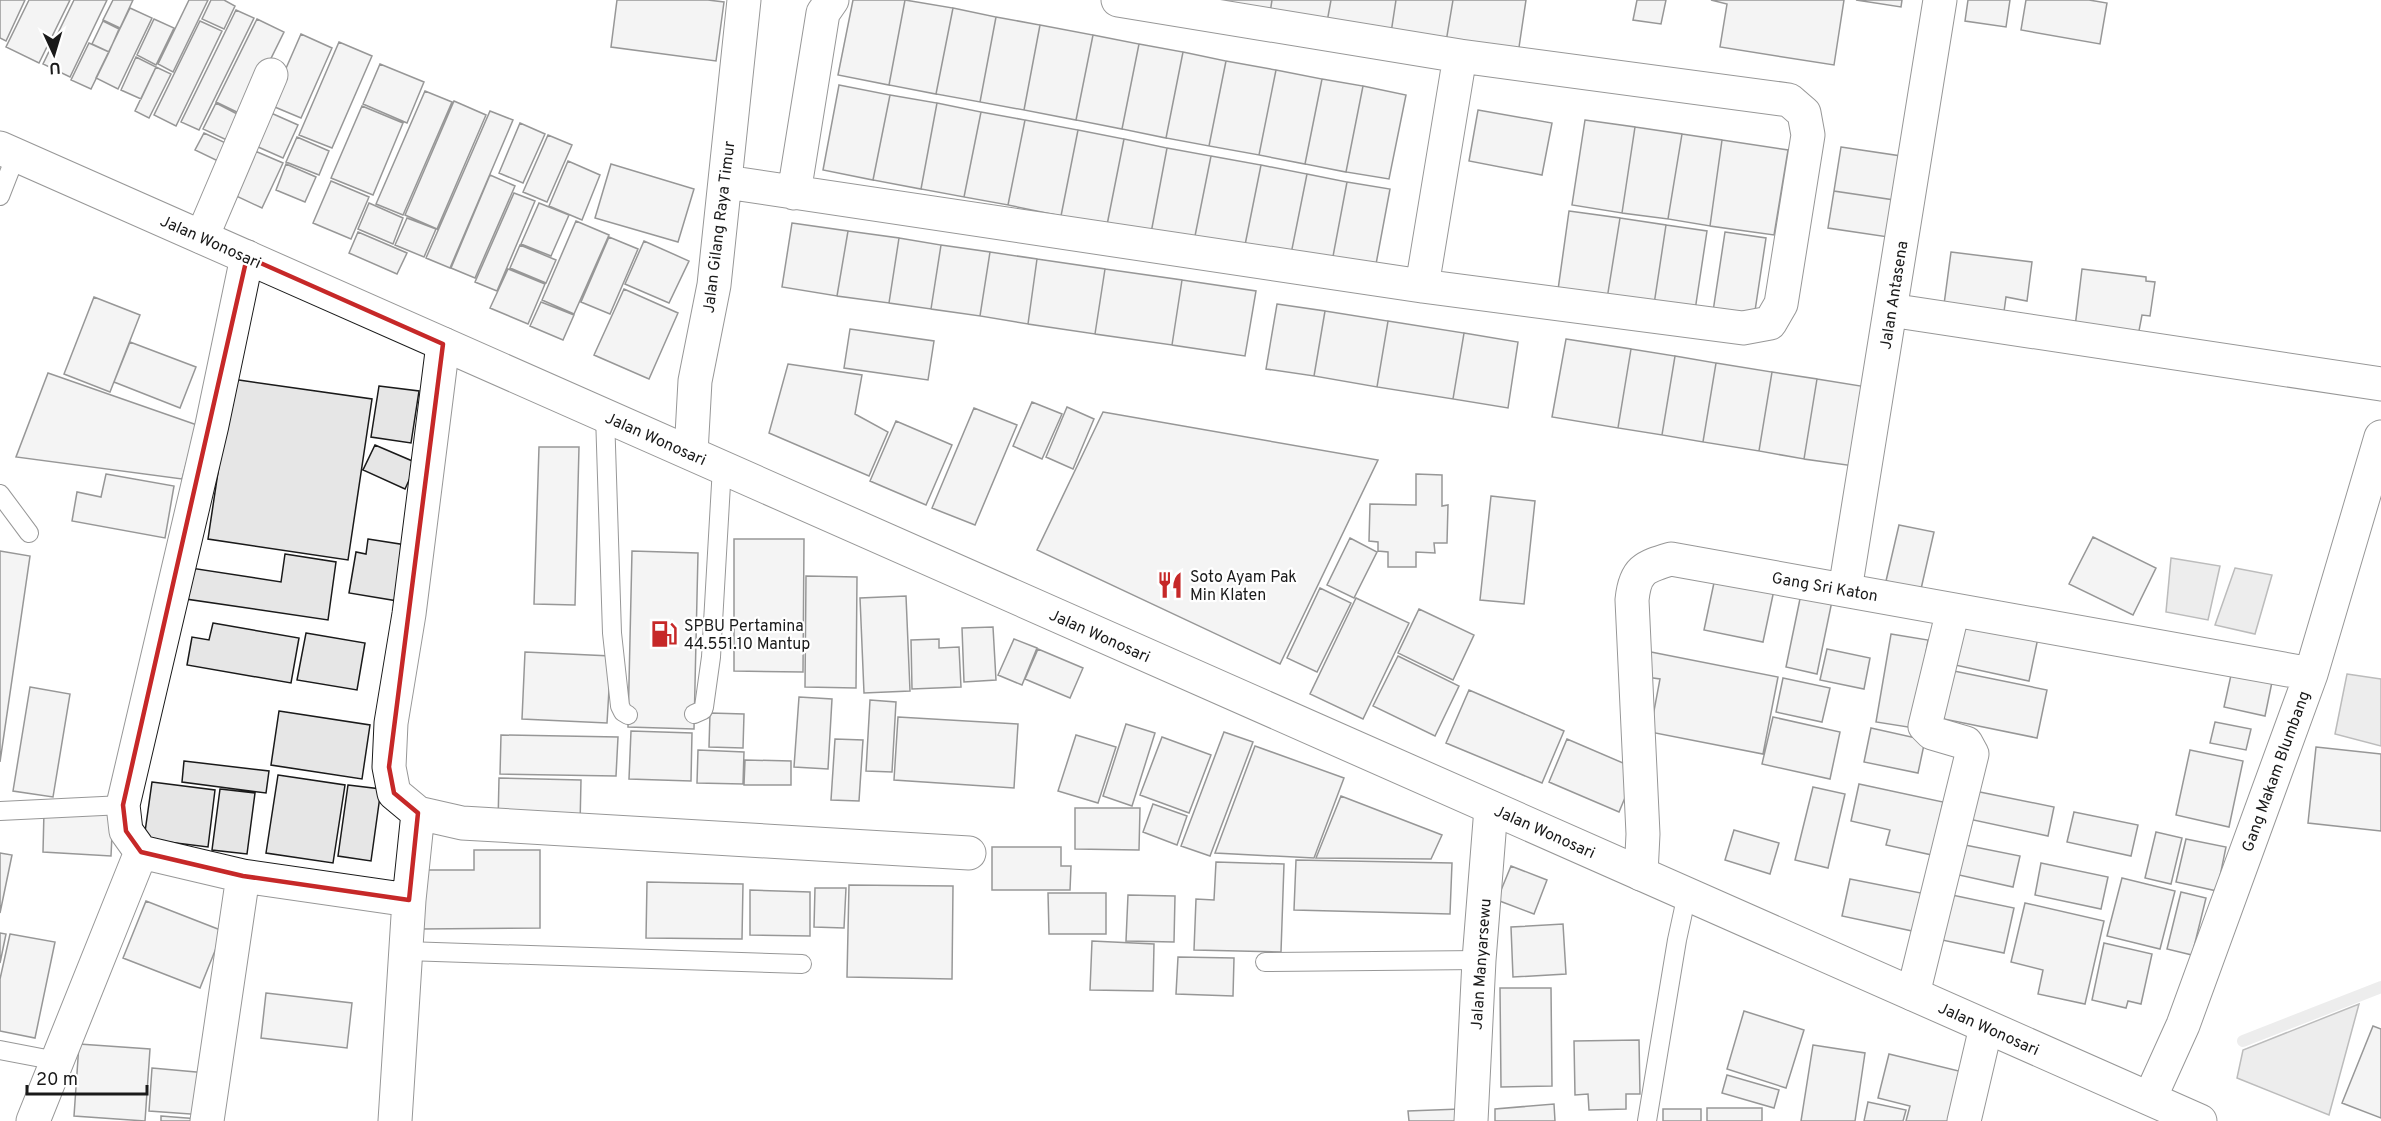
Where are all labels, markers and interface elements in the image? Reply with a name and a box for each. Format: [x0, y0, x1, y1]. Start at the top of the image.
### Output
north arrow [24, 24, 84, 84]
text: U [49, 57, 61, 77]
street label: Jalan Gilang Raya Timur [699, 140, 740, 315]
street label: Jalan Wonosari [157, 212, 264, 274]
street label: Jalan Antasena [1877, 240, 1913, 351]
street label: Jalan Wonosari [602, 409, 709, 471]
place label: Soto Ayam Pak Min Klaten [1190, 568, 1297, 606]
street label: Gang Sri Katon [1770, 569, 1879, 607]
restaurant icon: Soto Ayam Pak Min Klaten [1155, 570, 1185, 600]
street label: Jalan Wonosari [1046, 606, 1153, 668]
place label: SPBU Pertamina 44.551.10 Mantup [684, 617, 810, 655]
fuel station icon: SPBU Pertamina 44.551.10 Mantup [649, 619, 679, 649]
street label: Gang Makam Blumbang [2238, 688, 2315, 855]
street label: Jalan Wonosari [1491, 802, 1598, 864]
street label: Jalan Manyarsewu [1467, 898, 1497, 1031]
street label: Jalan Wonosari [1935, 999, 2042, 1061]
scale bar [27, 1058, 147, 1096]
text: 20 m [36, 1069, 78, 1092]

